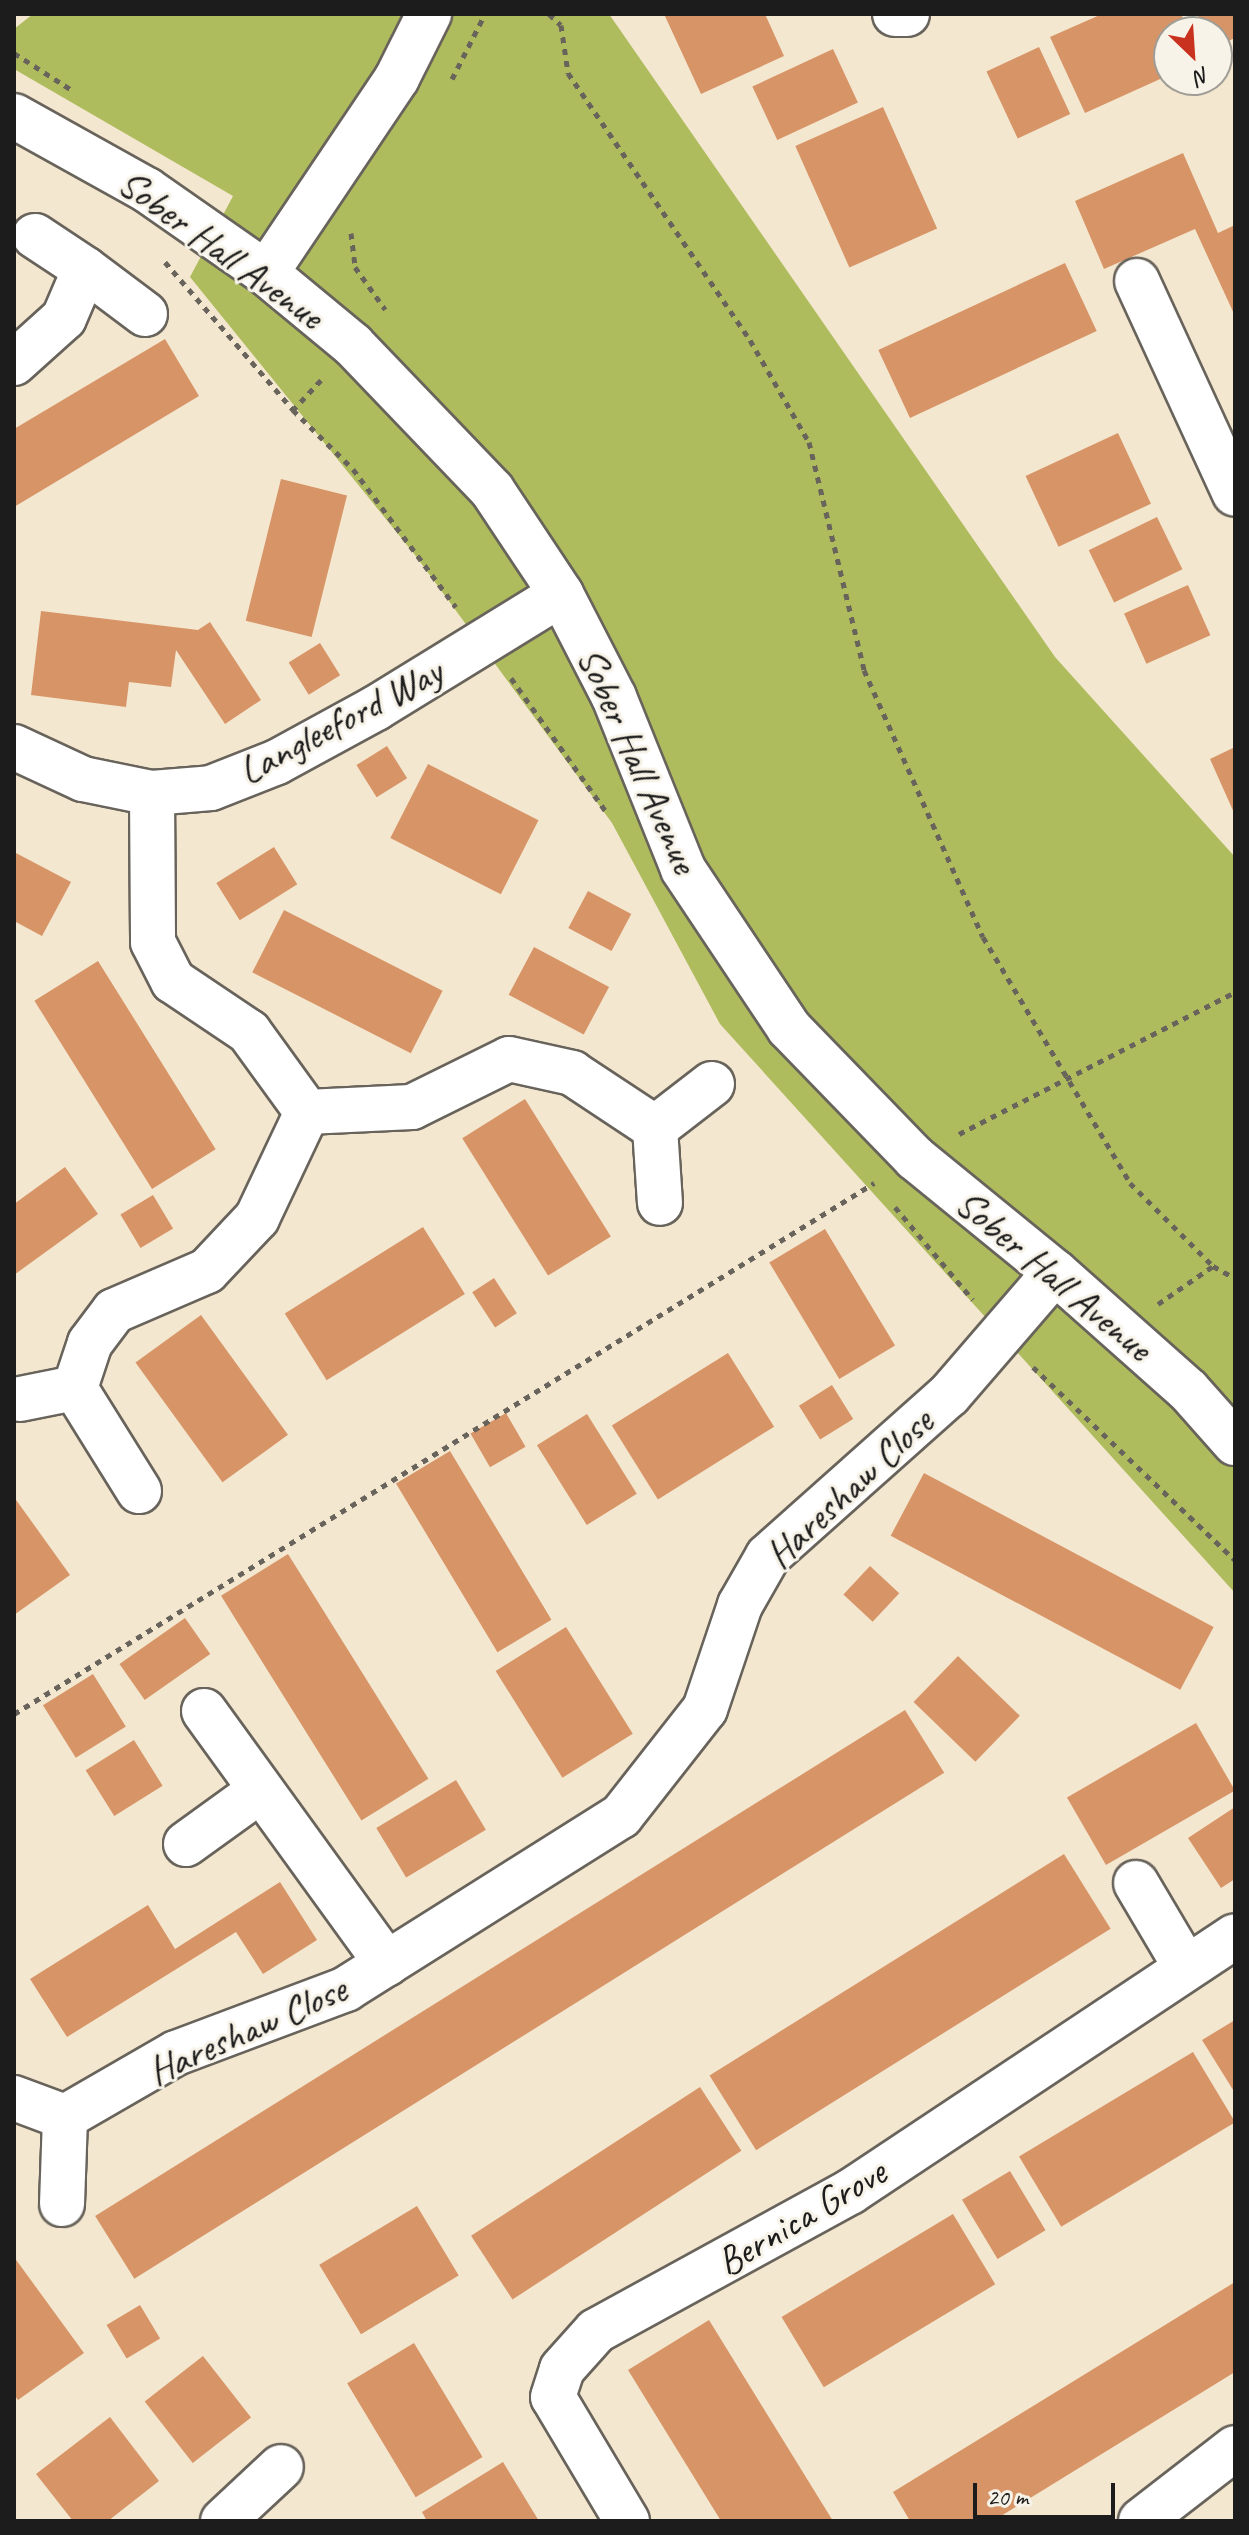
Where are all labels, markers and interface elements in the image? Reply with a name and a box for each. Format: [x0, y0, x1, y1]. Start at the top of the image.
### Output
north arrow [1153, 16, 1233, 96]
text: N [1190, 60, 1214, 92]
street label: Sober Hall Avenue [109, 158, 333, 340]
street label: Sober Hall Avenue [567, 639, 709, 881]
street label: Langleeford Way [230, 647, 450, 795]
street label: Sober Hall Avenue [946, 1179, 1162, 1371]
street label: Hareshaw Close [755, 1398, 943, 1578]
street label: Hareshaw Close [140, 1965, 354, 2095]
street label: Bernica Grove [708, 2148, 894, 2286]
scale bar [977, 2467, 1119, 2517]
text: 20 m [987, 2482, 1028, 2512]

